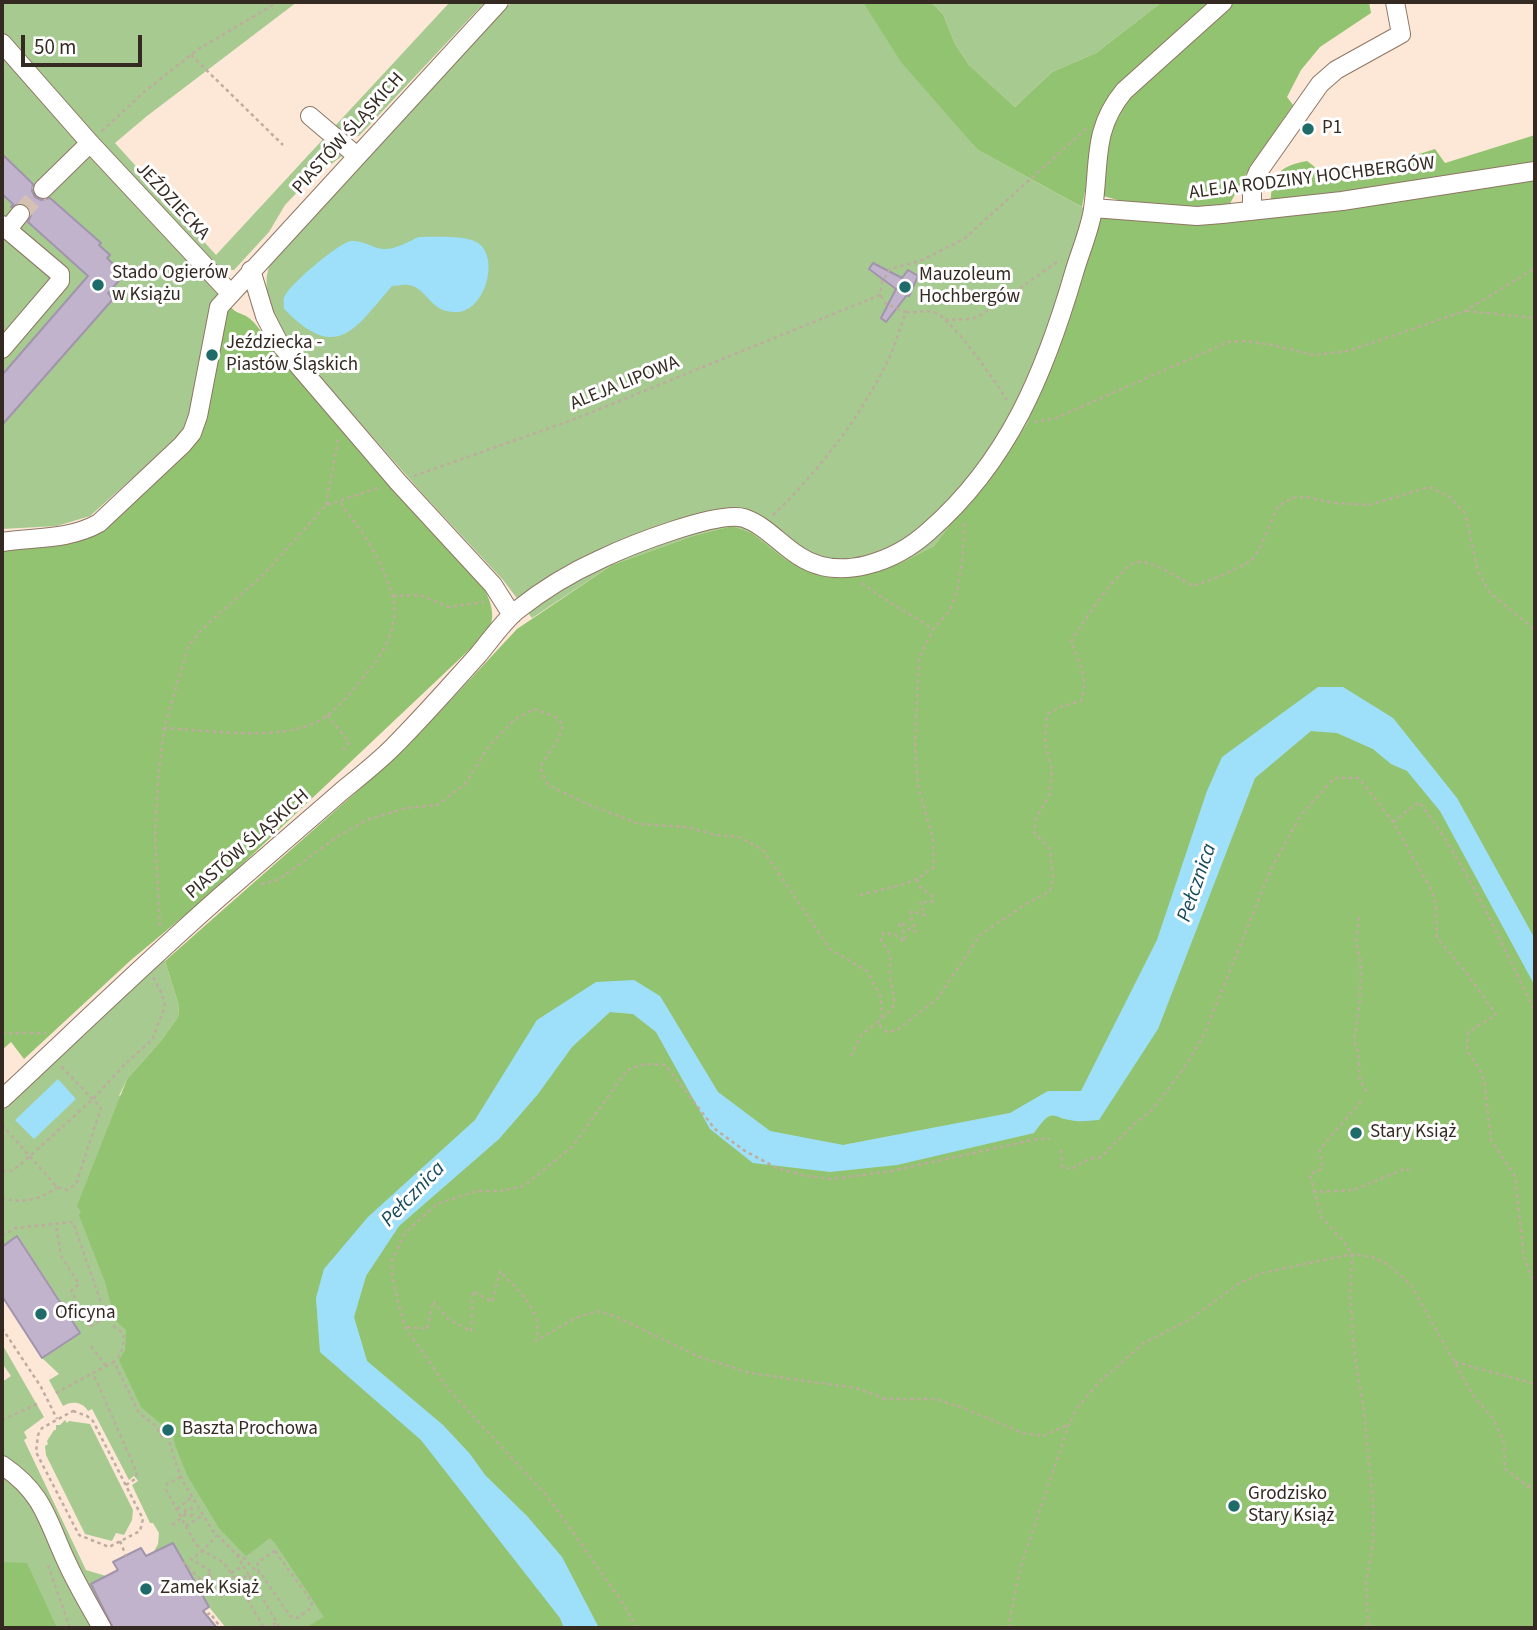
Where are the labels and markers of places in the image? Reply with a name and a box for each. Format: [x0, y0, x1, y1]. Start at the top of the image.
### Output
place label: P1 [1322, 118, 1342, 140]
marker: P1 [1300, 121, 1316, 137]
place label: Stado Ogierów w Książu [112, 263, 229, 307]
place label: Mauzoleum Hochbergów [919, 265, 1020, 309]
marker: Stado Ogierów w Książu [90, 277, 106, 293]
marker: Mauzoleum Hochbergów [897, 279, 913, 295]
place label: Jeździecka - Piastów Śląskich [226, 333, 358, 377]
marker: Jeździecka - Piastów Śląskich [204, 347, 220, 363]
place label: Stary Książ [1370, 1122, 1456, 1144]
marker: Stary Książ [1348, 1125, 1364, 1141]
place label: Oficyna [55, 1303, 115, 1325]
marker: Oficyna [33, 1306, 49, 1322]
place label: Baszta Prochowa [182, 1419, 318, 1441]
marker: Baszta Prochowa [160, 1422, 176, 1438]
place label: Grodzisko Stary Książ [1248, 1484, 1334, 1528]
marker: Grodzisko Stary Książ [1226, 1498, 1242, 1514]
place label: Zamek Książ [160, 1578, 259, 1600]
marker: Zamek Książ [138, 1581, 154, 1597]

